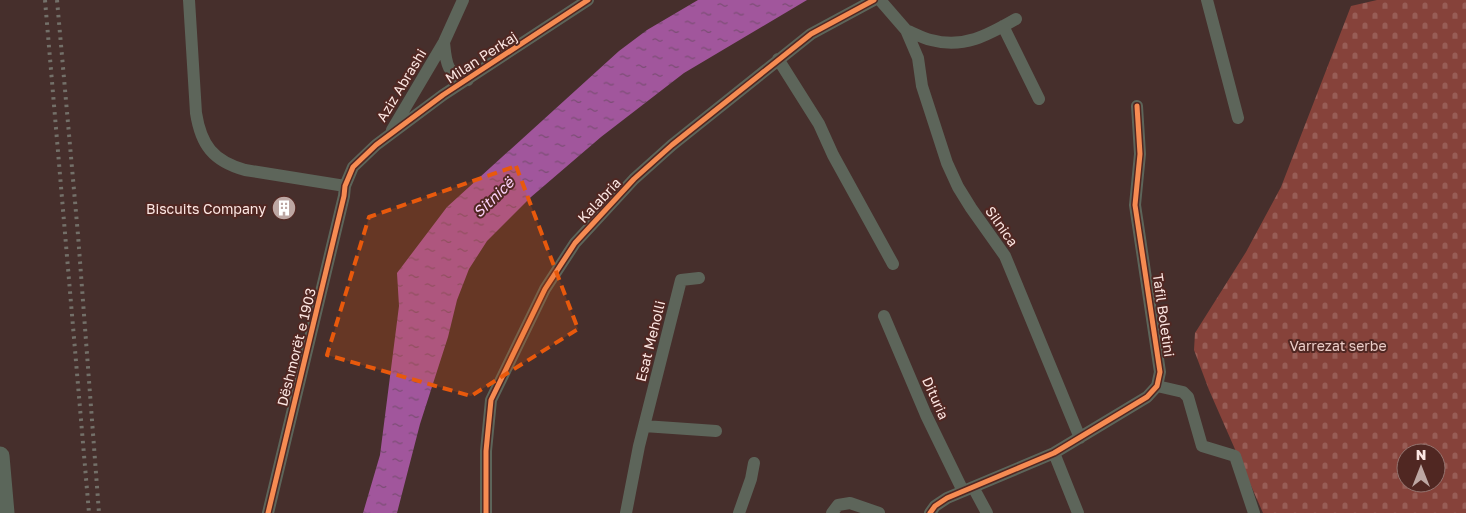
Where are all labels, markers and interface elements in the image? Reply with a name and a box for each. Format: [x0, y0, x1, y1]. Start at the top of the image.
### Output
street label: Milan Perkaj [442, 27, 520, 87]
street label: Aziz Abrashi [373, 45, 429, 125]
water label: Sitnicë [469, 172, 518, 221]
street label: Kalabria [574, 174, 624, 226]
building icon: Biscuits Company [271, 195, 297, 221]
place label: Biscuits Company [146, 200, 266, 217]
street label: Silnica [982, 203, 1022, 249]
street label: Tafil Boletini [1150, 272, 1178, 358]
street label: Dëshmorët e 1903 [273, 286, 319, 408]
street label: Esat Meholli [632, 299, 668, 383]
park label: Varrezat serbe [1289, 337, 1387, 354]
street label: Dituria [919, 374, 953, 422]
north arrow [1396, 443, 1446, 493]
text: N [1416, 446, 1426, 463]

